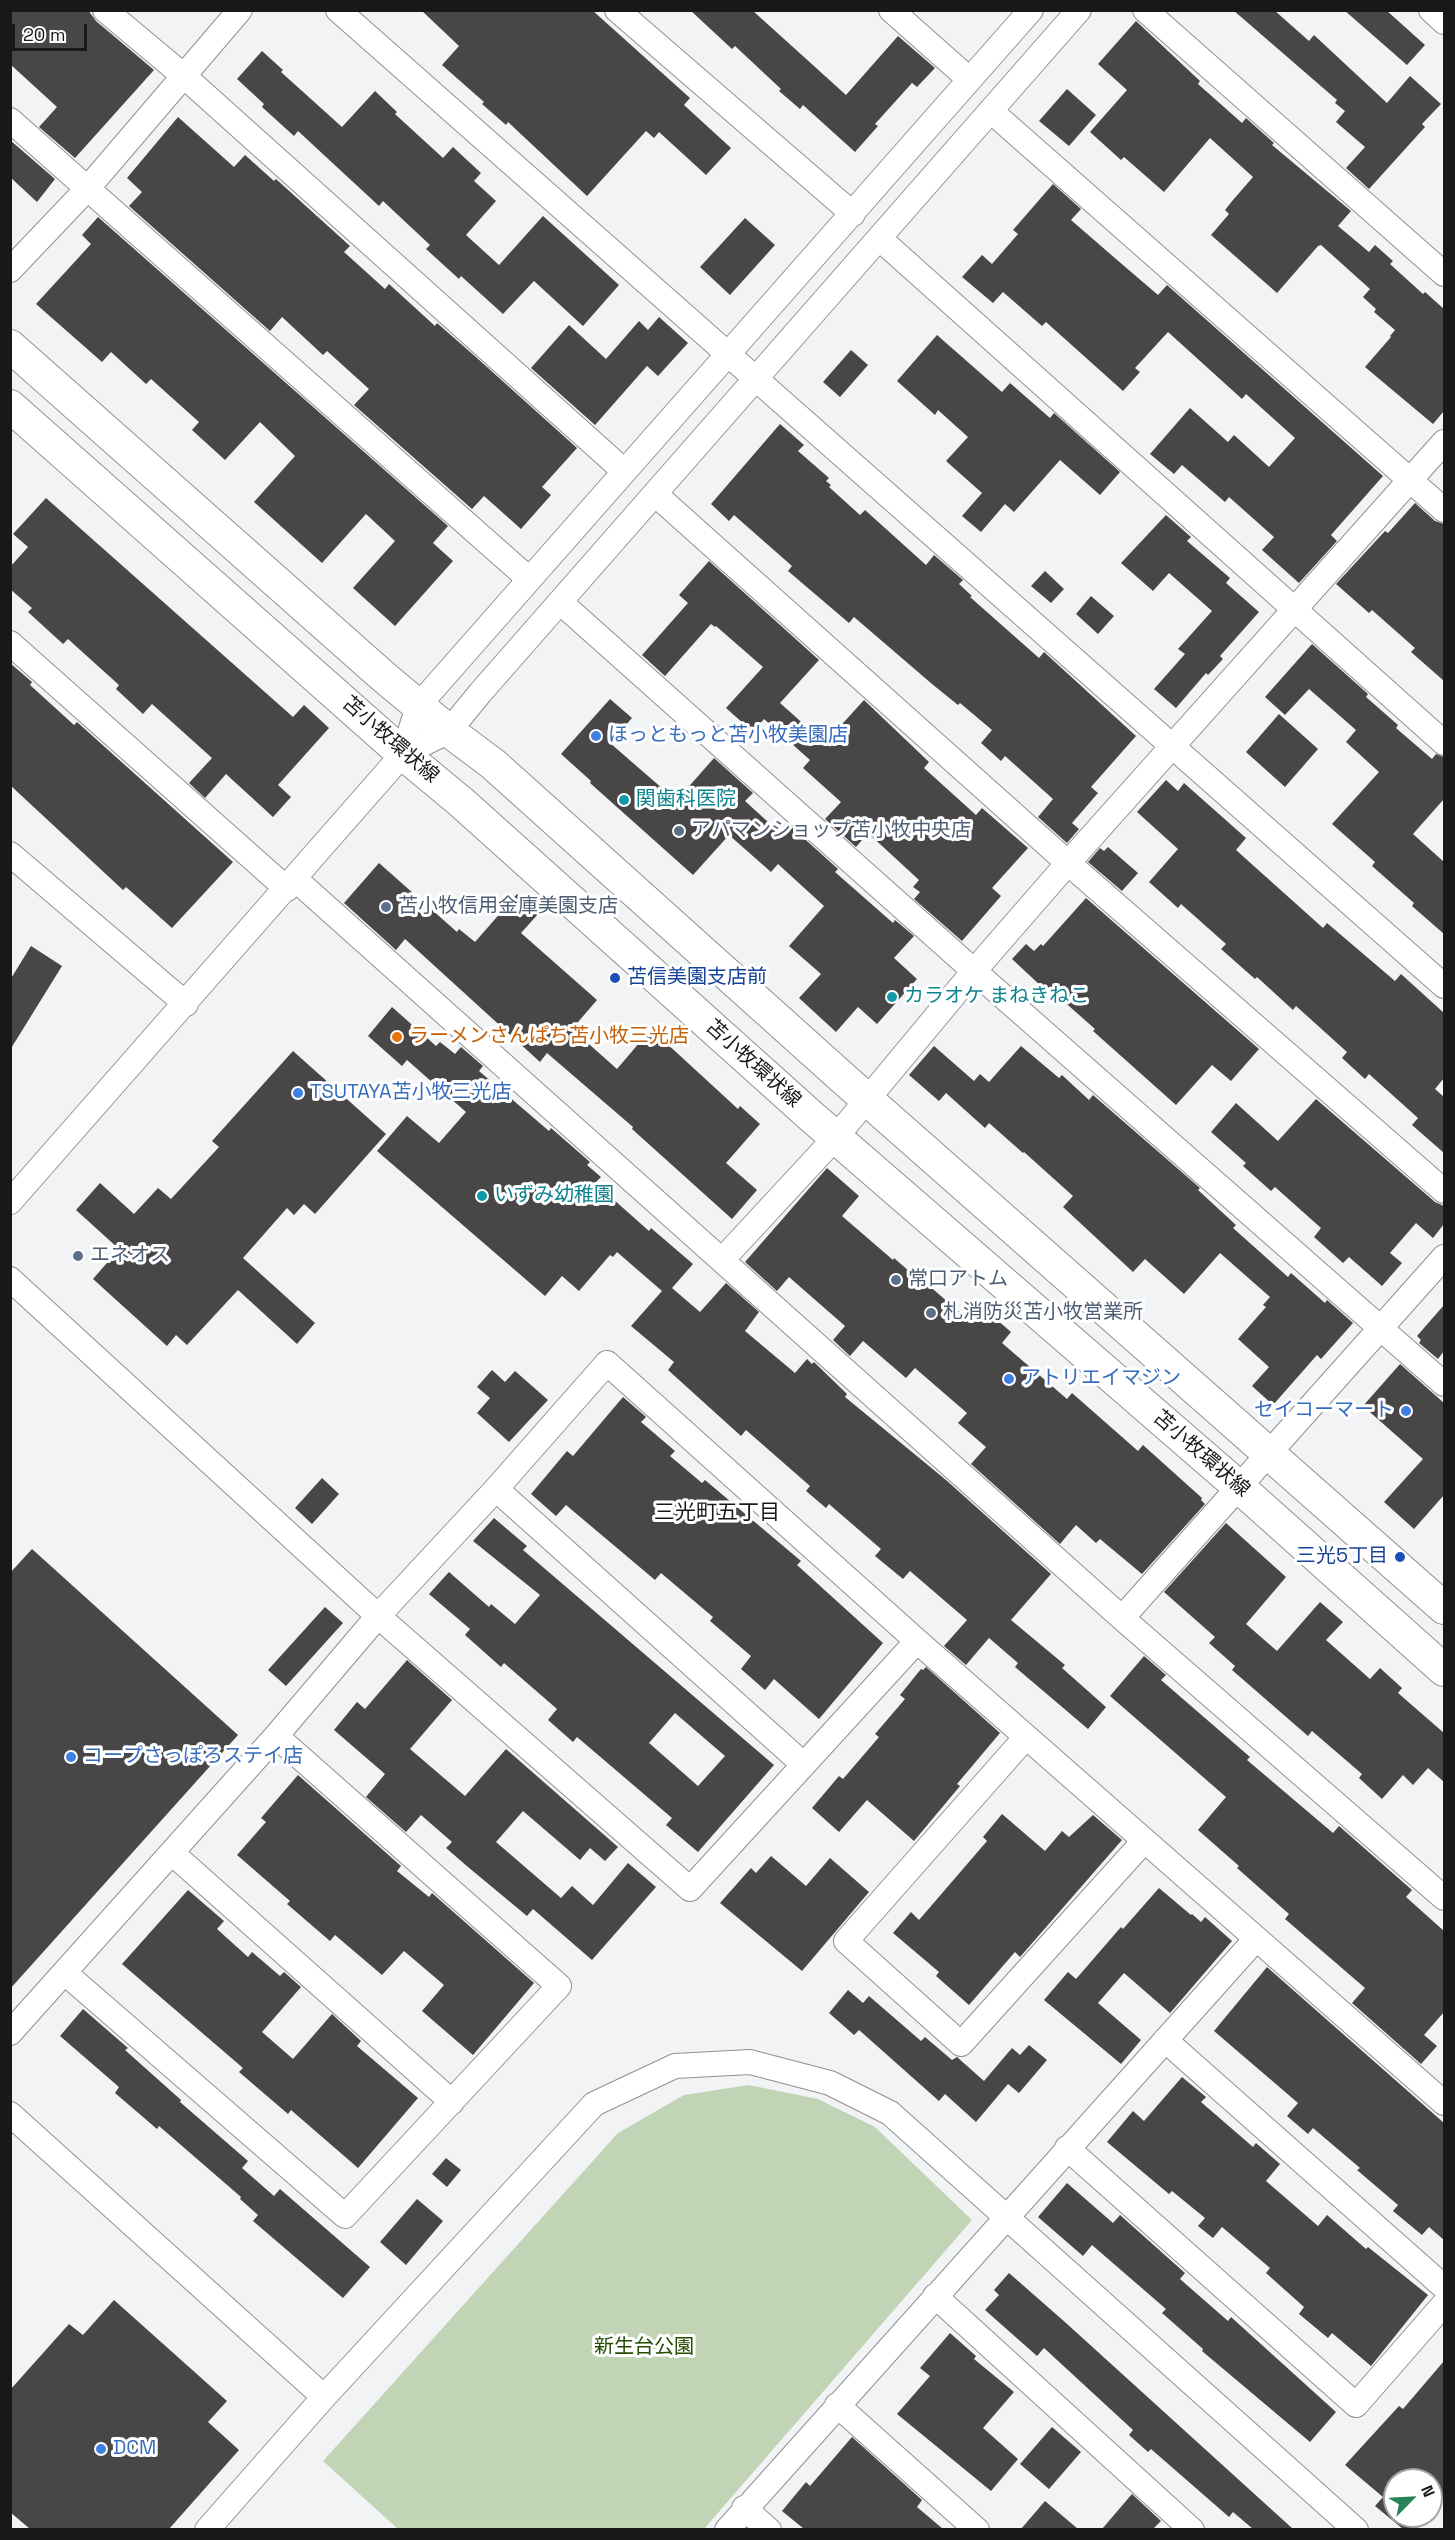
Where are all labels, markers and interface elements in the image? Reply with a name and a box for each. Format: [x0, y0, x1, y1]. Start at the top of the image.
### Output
scale bar [15, 12, 90, 50]
text: 20 m [23, 23, 66, 46]
street label: 苫小牧環状線 [337, 692, 443, 788]
place label: ほっともっと苫小牧美園店 [608, 724, 848, 748]
marker: ほっともっと苫小牧美園店 [589, 729, 603, 743]
place label: 関歯科医院 [636, 788, 736, 812]
marker: 関歯科医院 [617, 793, 631, 807]
place label: アパマンショップ苫小牧中央店 [691, 819, 971, 843]
marker: アパマンショップ苫小牧中央店 [672, 824, 686, 838]
place label: 苫小牧信用金庫美園支店 [398, 895, 618, 919]
marker: 苫小牧信用金庫美園支店 [379, 900, 393, 914]
place label: 苫信美園支店前 [627, 966, 767, 990]
marker: 苫信美園支店前 [608, 971, 622, 985]
place label: カラオケ まねきねこ [904, 985, 1089, 1009]
marker: カラオケ まねきねこ [885, 990, 899, 1004]
street label: 苫小牧環状線 [700, 1015, 806, 1113]
place label: ラーメンさんぱち苫小牧三光店 [409, 1025, 689, 1049]
marker: ラーメンさんぱち苫小牧三光店 [390, 1030, 404, 1044]
place label: TSUTAYA苫小牧三光店 [310, 1081, 512, 1105]
marker: TSUTAYA苫小牧三光店 [291, 1086, 305, 1100]
place label: いずみ幼稚園 [494, 1184, 614, 1208]
marker: いずみ幼稚園 [475, 1189, 489, 1203]
place label: エネオス [90, 1244, 170, 1268]
marker: エネオス [71, 1249, 85, 1263]
place label: 常口アトム [908, 1268, 1008, 1292]
marker: 常口アトム [889, 1273, 903, 1287]
place label: 札消防災苫小牧営業所 [943, 1301, 1143, 1325]
marker: 札消防災苫小牧営業所 [924, 1306, 938, 1320]
place label: アトリエイマジン [1021, 1367, 1181, 1391]
marker: アトリエイマジン [1002, 1372, 1016, 1386]
place label: セイコーマート [1254, 1399, 1394, 1423]
marker: セイコーマート [1399, 1404, 1413, 1418]
street label: 苫小牧環状線 [1148, 1406, 1254, 1502]
district label: 三光町五丁目 [654, 1500, 780, 1526]
place label: 三光5丁目 [1296, 1545, 1388, 1569]
marker: 三光5丁目 [1393, 1550, 1407, 1564]
place label: コープさっぽろステイ店 [83, 1745, 303, 1769]
marker: コープさっぽろステイ店 [64, 1750, 78, 1764]
park label: 新生台公園 [594, 2336, 694, 2360]
place label: DCM [113, 2437, 156, 2461]
marker: DCM [94, 2442, 108, 2456]
north arrow [1383, 2468, 1443, 2528]
text: N [1416, 2482, 1440, 2500]

